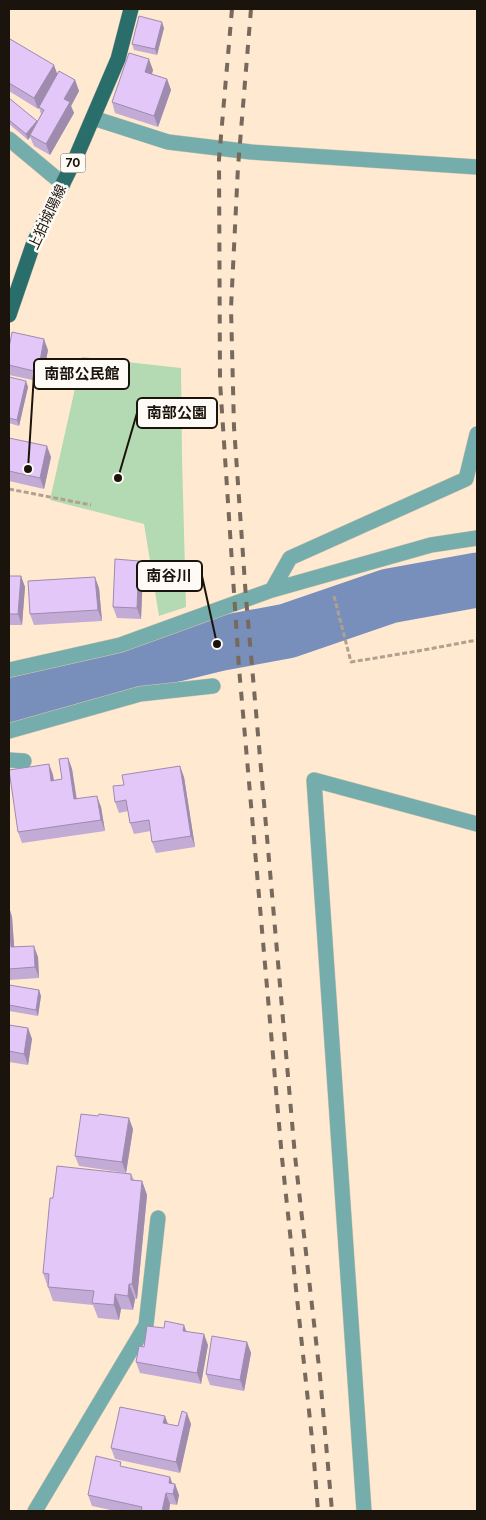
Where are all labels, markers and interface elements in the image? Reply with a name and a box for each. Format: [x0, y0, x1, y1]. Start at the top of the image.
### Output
road number: 70 [60, 154, 86, 172]
street label: 上狛城陽線 [24, 181, 69, 252]
callout: 南部公民館 [34, 359, 129, 389]
text: 南部公民館 [44, 364, 120, 383]
callout: 南部公園 [137, 398, 217, 428]
text: 南部公園 [147, 403, 207, 422]
callout: 南谷川 [137, 561, 202, 591]
text: 南谷川 [146, 566, 192, 585]

